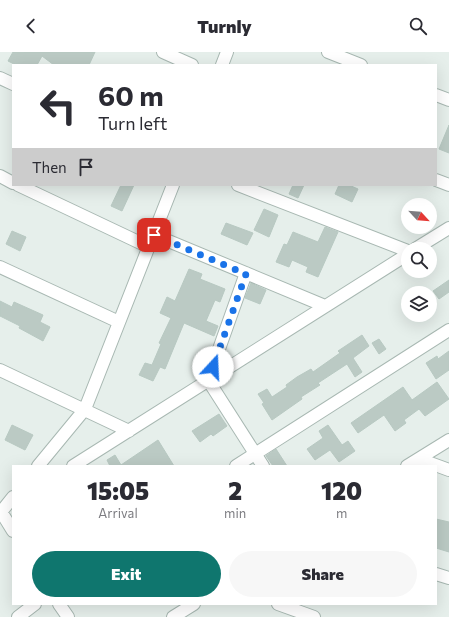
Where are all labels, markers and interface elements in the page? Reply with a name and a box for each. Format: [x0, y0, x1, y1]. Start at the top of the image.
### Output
icon: back [20, 15, 42, 37]
text: Turnly [197, 15, 252, 37]
icon: search [407, 15, 429, 37]
text: 60 m [98, 78, 164, 112]
icon: left [32, 80, 84, 132]
text: Turn left [98, 112, 167, 134]
icon: arrive [75, 156, 97, 178]
text: Then [32, 158, 67, 176]
north arrow [401, 198, 437, 234]
map controls [401, 198, 437, 322]
pin [137, 218, 171, 252]
icon: arrive [143, 224, 165, 246]
button: search [401, 242, 437, 278]
button: layers [401, 286, 437, 322]
position arrow [192, 346, 234, 388]
text: 15:05 [87, 476, 149, 505]
text: 2 [228, 476, 242, 505]
text: 120 [321, 476, 362, 505]
text: Arrival [98, 505, 138, 521]
text: min [224, 505, 246, 521]
text: m [336, 505, 347, 521]
button: Exit [32, 551, 221, 597]
button: Share [229, 551, 417, 597]

